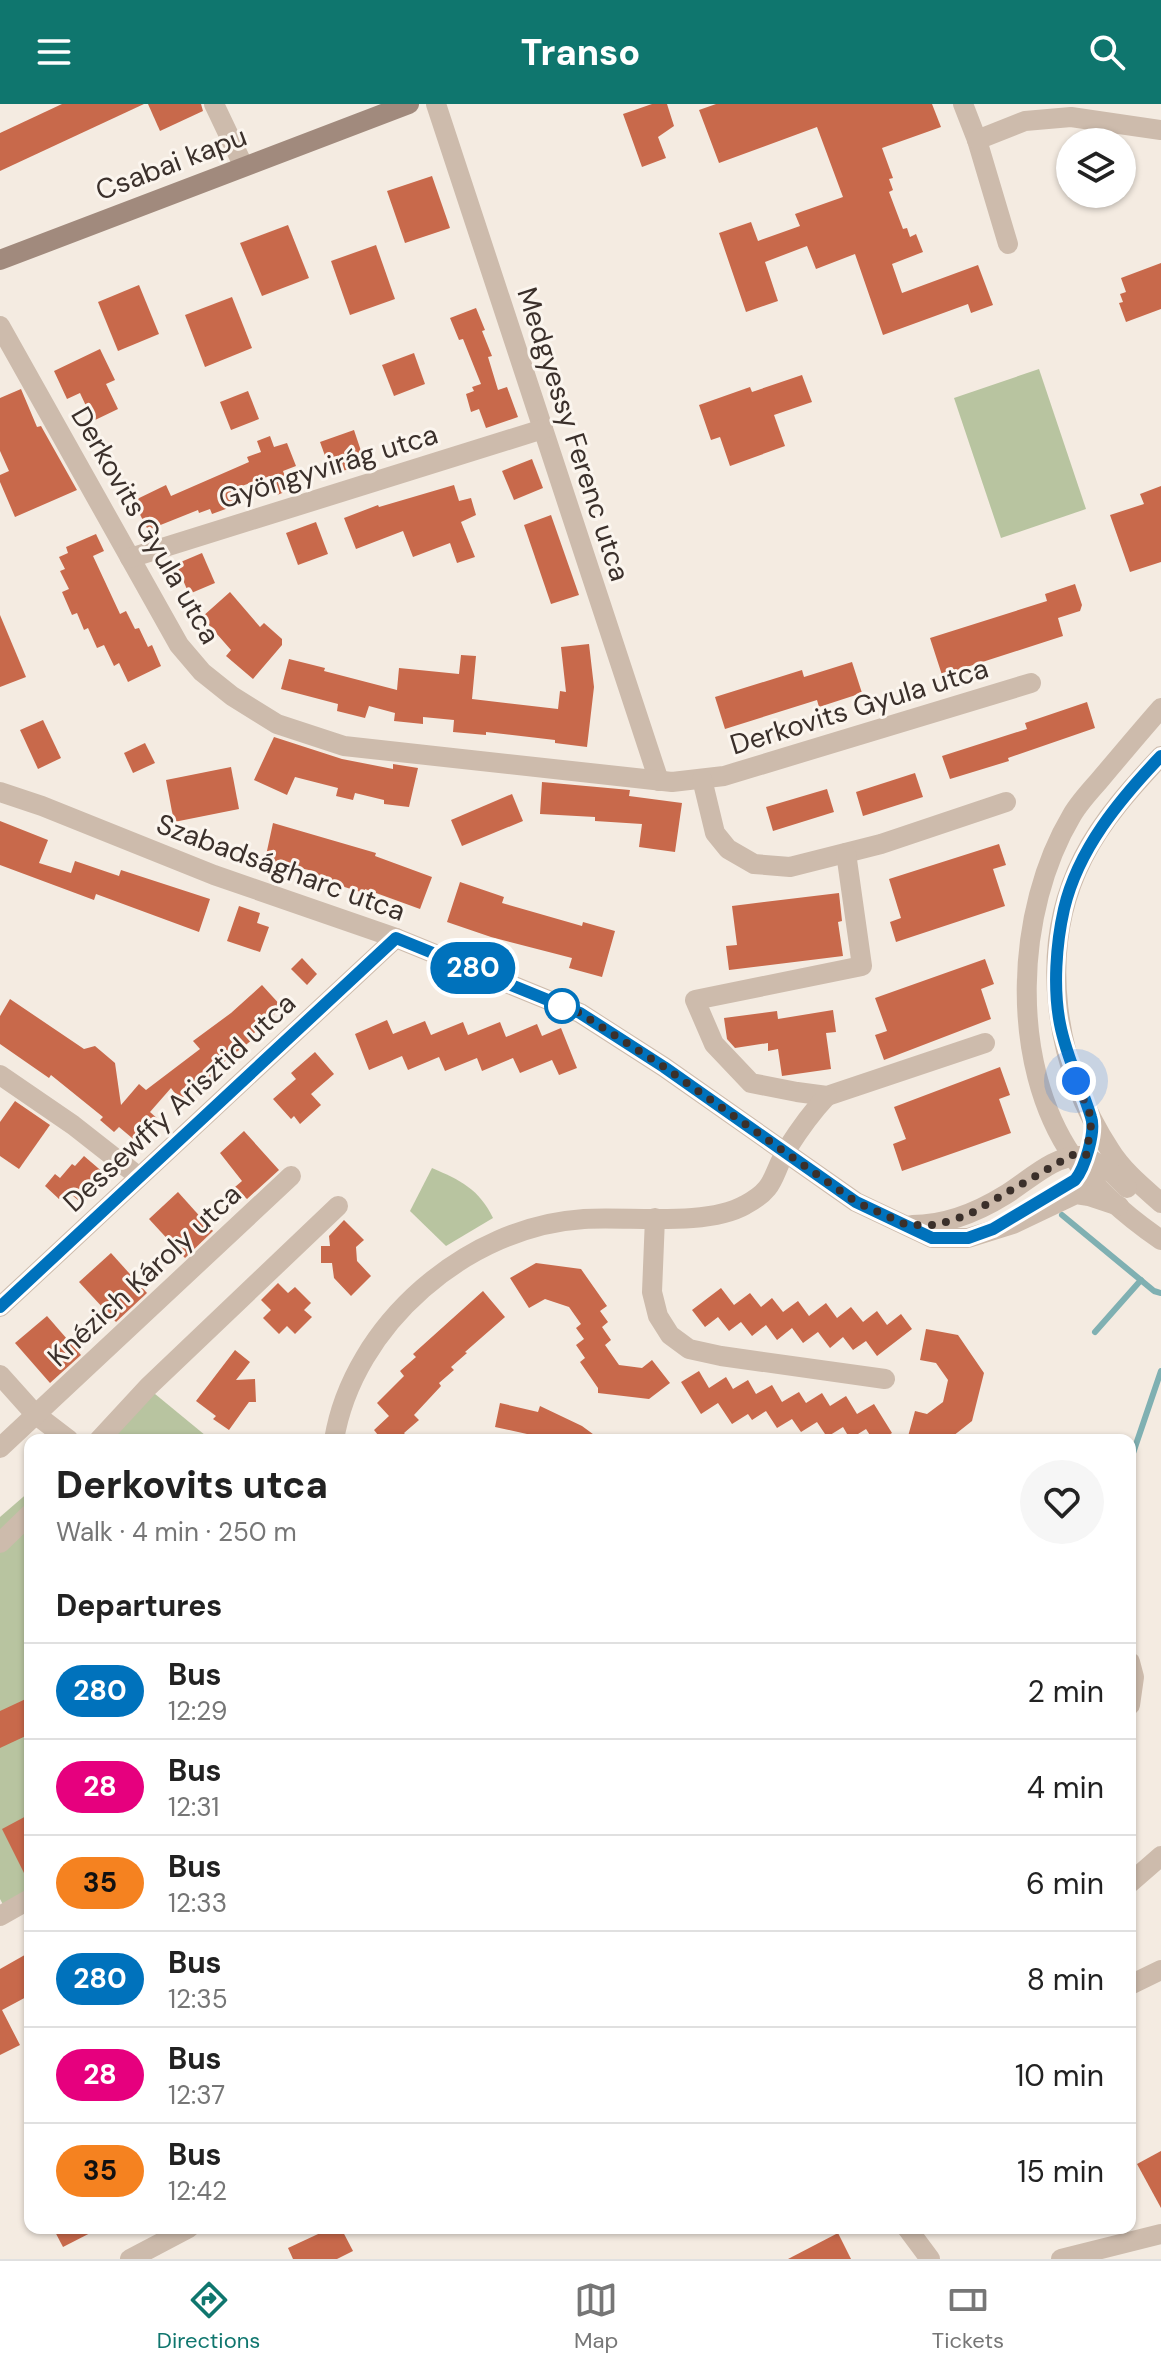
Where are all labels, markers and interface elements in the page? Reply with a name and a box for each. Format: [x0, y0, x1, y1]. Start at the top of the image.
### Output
text: Transo [521, 29, 640, 76]
icon: menu [32, 30, 76, 74]
icon: search [1085, 30, 1129, 74]
street label: Csabai kapu [90, 118, 252, 209]
map controls [1056, 128, 1136, 208]
button: layers [1056, 128, 1136, 208]
street label: Medgyessy Ferenc utca [509, 283, 639, 586]
street label: Derkovits Gyula utca [63, 400, 229, 651]
street label: Gyöngyvirág utca [214, 416, 442, 517]
street label: Derkovits Gyula utca [726, 650, 993, 763]
street label: Szabadságharc utca [151, 805, 410, 930]
line badge: 280 [427, 942, 519, 994]
text: 280 [446, 949, 500, 986]
street label: Dessewffy Arisztid utca [55, 985, 304, 1220]
unlabelled marker [545, 989, 579, 1023]
your location [1056, 1061, 1096, 1101]
street label: Knézich Károly utca [40, 1176, 249, 1375]
text: Derkovits utca [56, 1460, 328, 1510]
button: heart [1020, 1460, 1104, 1544]
text: Walk · 4 min · 250 m [56, 1515, 297, 1549]
text: Departures [56, 1586, 222, 1625]
text: Bus [168, 1655, 222, 1694]
text: 280 [73, 1672, 127, 1709]
text: 2 min [1028, 1672, 1104, 1711]
text: 12:29 [168, 1694, 227, 1728]
text: Bus [168, 1751, 222, 1790]
text: 28 [83, 1768, 117, 1805]
text: 4 min [1027, 1768, 1104, 1807]
text: 12:31 [168, 1790, 219, 1824]
text: Bus [168, 1847, 222, 1886]
text: 35 [83, 1864, 117, 1901]
text: 6 min [1026, 1864, 1104, 1903]
text: 12:33 [168, 1886, 227, 1920]
text: Bus [168, 1943, 222, 1982]
text: 280 [73, 1960, 127, 1997]
text: 8 min [1027, 1960, 1104, 1999]
text: 12:35 [168, 1982, 228, 2016]
text: Bus [168, 2039, 222, 2078]
text: 28 [83, 2056, 117, 2093]
text: 10 min [1015, 2056, 1104, 2095]
text: 12:37 [168, 2078, 225, 2112]
text: Bus [168, 2135, 222, 2174]
text: 35 [83, 2152, 117, 2189]
text: 15 min [1017, 2152, 1104, 2191]
text: 12:42 [168, 2174, 227, 2208]
tab: Directions [157, 2278, 260, 2355]
tab: Map [574, 2278, 618, 2355]
tab: Tickets [932, 2278, 1004, 2355]

